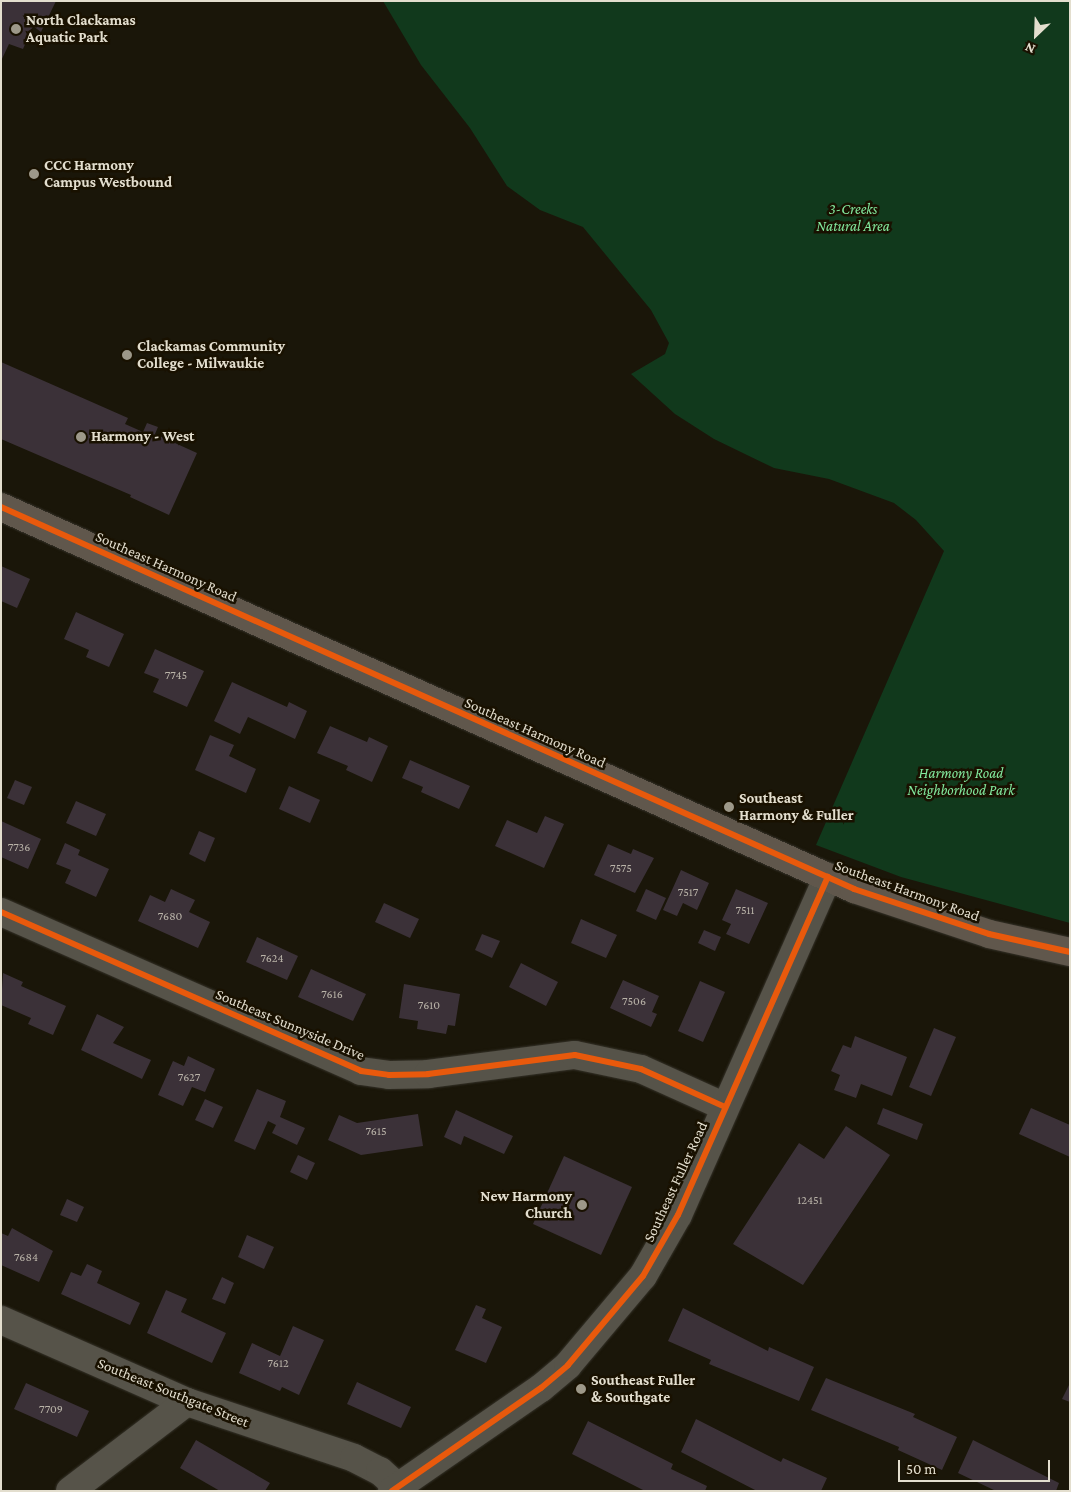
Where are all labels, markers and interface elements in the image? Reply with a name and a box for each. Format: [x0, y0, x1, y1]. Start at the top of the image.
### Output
north arrow [1011, 10, 1061, 60]
place label: North Clackamas Aquatic Park [26, 11, 136, 46]
marker: North Clackamas Aquatic Park [10, 23, 22, 35]
text: N [1022, 39, 1038, 58]
place label: CCC Harmony Campus Westbound [44, 156, 172, 191]
marker: CCC Harmony Campus Westbound [28, 168, 40, 180]
park label: 3-Creeks Natural Area [816, 200, 890, 235]
place label: Clackamas Community College - Milwaukie [137, 337, 285, 372]
marker: Clackamas Community College - Milwaukie [121, 349, 133, 361]
place label: Harmony - West [91, 428, 194, 446]
marker: Harmony - West [75, 431, 87, 443]
street label: Southeast Harmony Road [93, 528, 239, 606]
house number: 7745 [165, 669, 187, 683]
street label: Southeast Harmony Road [462, 694, 608, 772]
park label: Harmony Road Neighborhood Park [907, 764, 1015, 799]
place label: Southeast Harmony & Fuller [739, 789, 854, 824]
marker: Southeast Harmony & Fuller [723, 801, 735, 813]
house number: 7736 [8, 841, 30, 855]
street label: Southeast Harmony Road [832, 856, 982, 926]
house number: 7575 [610, 862, 632, 876]
house number: 7517 [678, 886, 698, 900]
house number: 7511 [736, 904, 754, 918]
house number: 7680 [158, 910, 182, 924]
house number: 7624 [260, 952, 284, 966]
street label: Southeast Sunnyside Drive [213, 985, 367, 1065]
house number: 7616 [321, 988, 343, 1002]
house number: 7506 [622, 995, 646, 1009]
house number: 7610 [418, 999, 440, 1013]
house number: 7627 [178, 1071, 200, 1085]
street label: Southeast Fuller Road [640, 1119, 712, 1245]
house number: 7615 [365, 1125, 387, 1139]
place label: New Harmony Church [480, 1187, 572, 1222]
house number: 12451 [797, 1194, 823, 1208]
marker: New Harmony Church [576, 1199, 588, 1211]
house number: 7684 [14, 1251, 38, 1265]
street label: Southeast Southgate Street [95, 1354, 251, 1432]
house number: 7612 [267, 1357, 289, 1371]
place label: Southeast Fuller & Southgate [591, 1371, 695, 1406]
marker: Southeast Fuller & Southgate [575, 1383, 587, 1395]
house number: 7709 [39, 1403, 63, 1417]
scale bar [901, 1450, 1054, 1482]
text: 50 m [906, 1461, 936, 1477]

